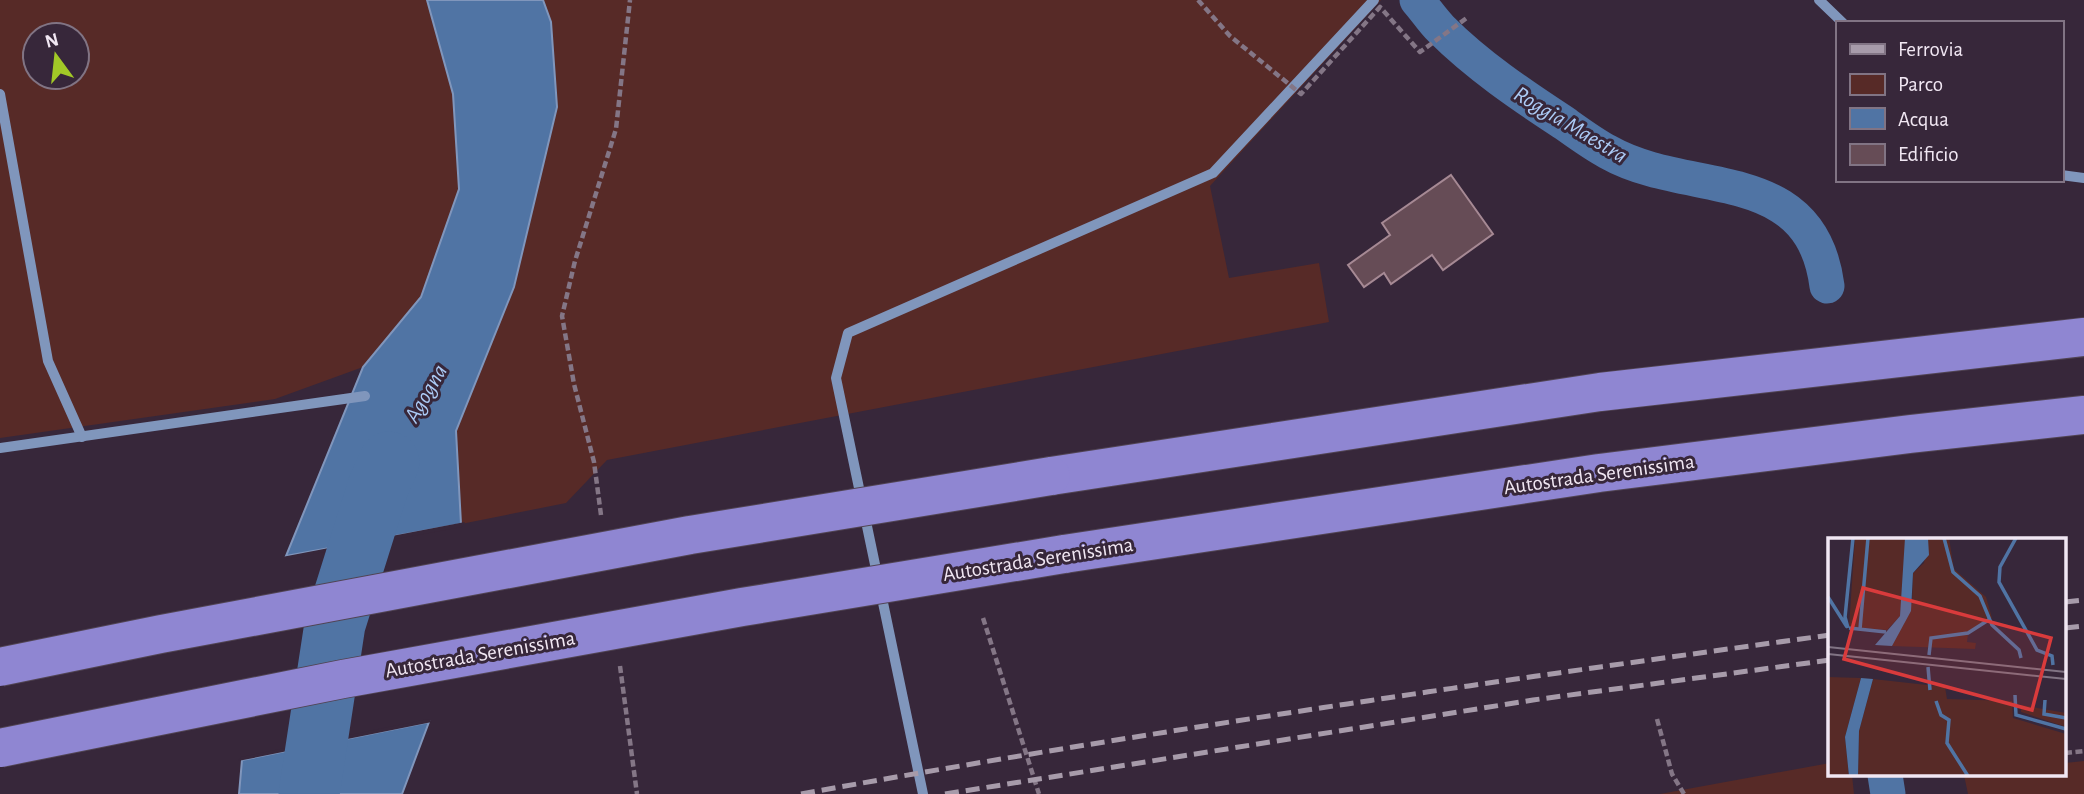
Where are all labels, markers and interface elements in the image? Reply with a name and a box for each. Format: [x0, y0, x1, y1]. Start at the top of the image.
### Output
north arrow [21, 21, 91, 91]
legend [1836, 21, 2063, 182]
text: N [43, 30, 61, 52]
text: Ferrovia [1898, 39, 1964, 60]
text: Parco [1898, 74, 1943, 95]
water label: Roggia Maestra [1510, 83, 1631, 168]
text: Acqua [1898, 109, 1949, 130]
text: Edificio [1898, 144, 1959, 165]
water label: Agogna [400, 361, 452, 428]
street label: Autostrada Serenissima [1502, 451, 1696, 498]
street label: Autostrada Serenissima [941, 534, 1135, 585]
inset map [1828, 538, 2066, 776]
street label: Autostrada Serenissima [383, 627, 577, 682]

